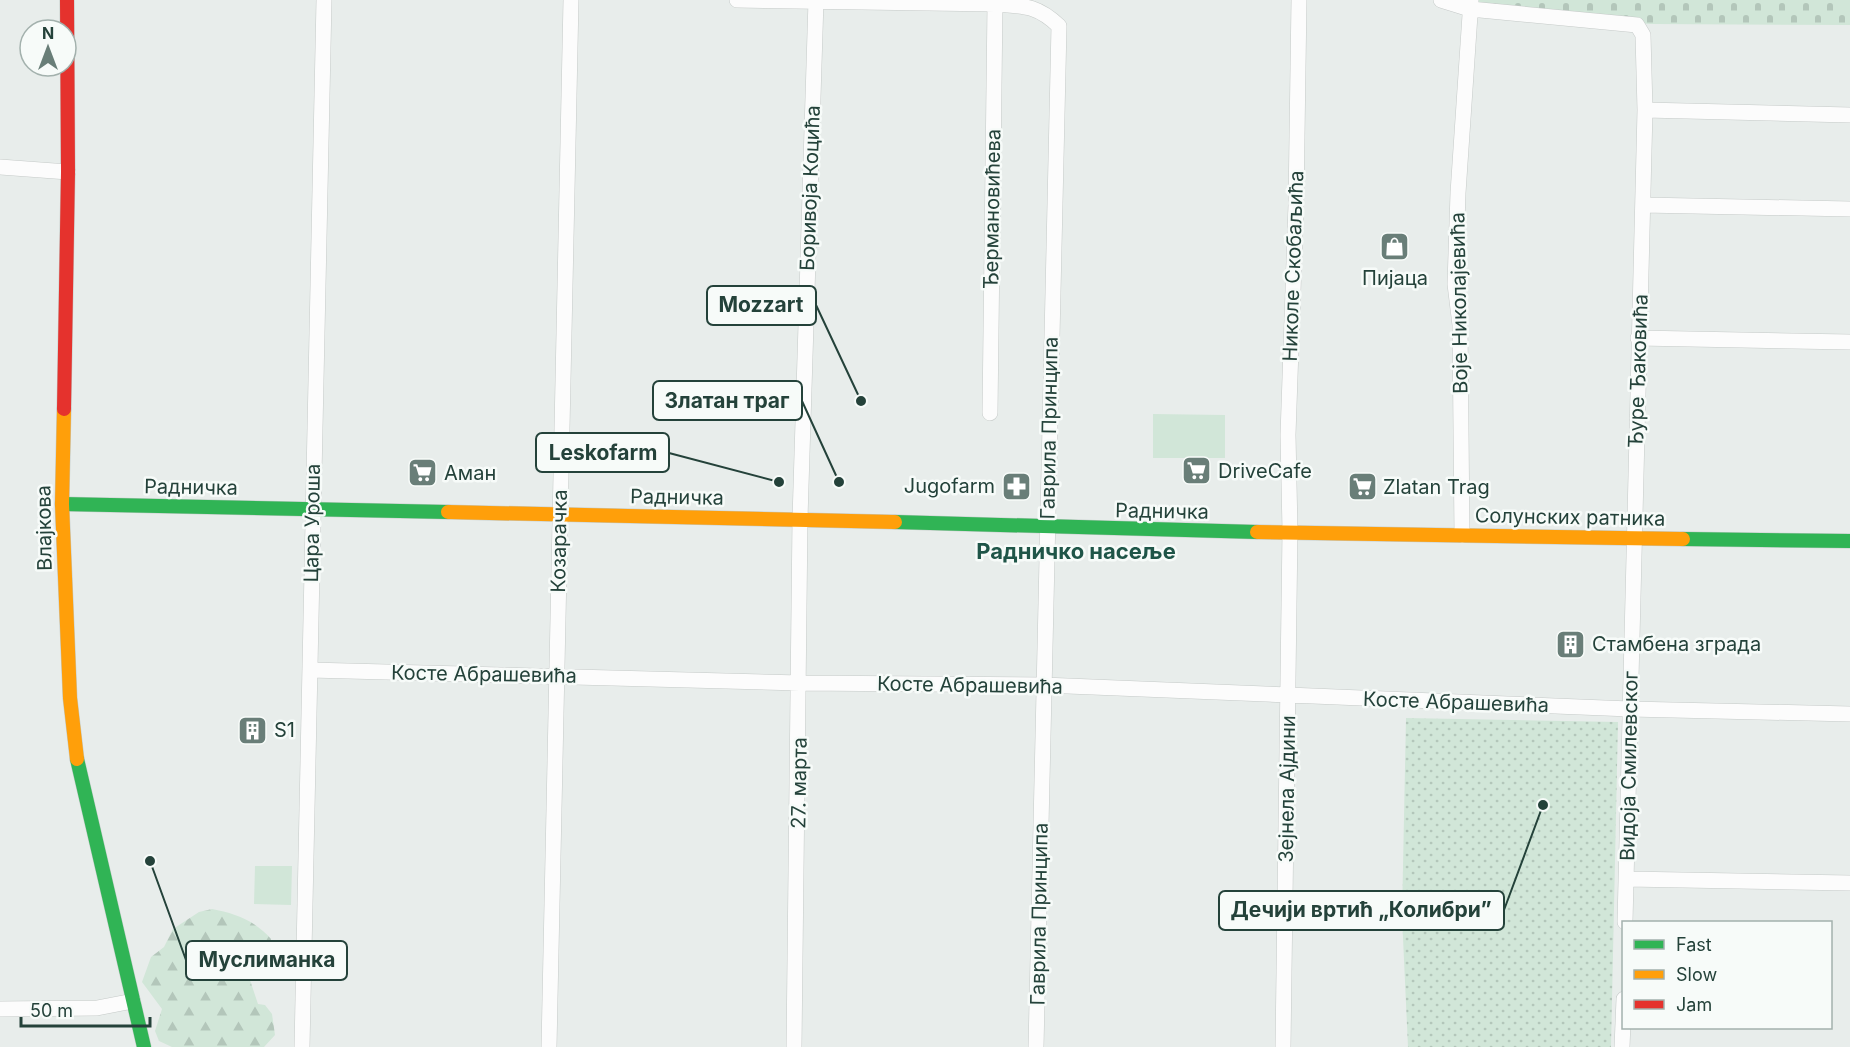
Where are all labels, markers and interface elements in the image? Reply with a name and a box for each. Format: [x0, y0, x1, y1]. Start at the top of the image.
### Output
north arrow [18, 18, 78, 78]
text: N [42, 23, 54, 43]
street label: Боривоја Коцића [795, 105, 825, 271]
street label: Ђермановићева [979, 129, 1005, 289]
street label: Николе Скобаљића [1278, 170, 1308, 362]
street label: Воје Николајевића [1445, 212, 1473, 394]
shop icon: Пијаца [1379, 231, 1411, 263]
place label: Пијаца [1362, 266, 1428, 290]
callout: Mozzart [707, 286, 816, 325]
text: Mozzart [719, 292, 804, 317]
street label: Ђуре Ђаковића [1623, 294, 1653, 448]
street label: Гаврила Принципа [1035, 337, 1063, 519]
callout: Златан траг [653, 381, 802, 420]
text: Златан траг [664, 388, 790, 413]
callout: Leskofarm [536, 433, 669, 472]
text: Leskofarm [549, 440, 657, 465]
supermarket icon: DriveCafe [1181, 455, 1213, 487]
supermarket icon: Аман [407, 457, 439, 489]
place label: DriveCafe [1218, 459, 1312, 483]
place label: Аман [444, 461, 496, 485]
street label: Цара Уроша [299, 463, 325, 583]
pharmacy icon: Jugofarm [1000, 470, 1032, 502]
supermarket icon: Zlatan Trag [1346, 471, 1378, 503]
street label: Радничка [144, 474, 238, 500]
place label: Jugofarm [904, 474, 995, 498]
place label: Zlatan Trag [1383, 475, 1490, 499]
street label: Радничка [630, 484, 724, 510]
street label: Влајкова [31, 485, 57, 571]
street label: Козарачка [546, 489, 572, 593]
street label: Радничка [1115, 498, 1209, 524]
street label: Солунских ратника [1475, 503, 1665, 531]
district label: Радничко насеље [976, 538, 1176, 564]
building icon: Стамбена зграда [1555, 628, 1587, 660]
place label: Стамбена зграда [1592, 632, 1761, 656]
street label: Косте Абрашевића [391, 660, 577, 688]
street label: Косте Абрашевића [877, 671, 1063, 699]
street label: Видоја Смилевског [1615, 671, 1643, 861]
street label: Косте Абрашевића [1363, 687, 1549, 717]
building icon: S1 [237, 714, 269, 746]
street label: Зејнела Ајдини [1274, 715, 1300, 863]
place label: S1 [274, 718, 295, 742]
street label: 27. марта [786, 737, 812, 829]
street label: Гаврила Принципа [1025, 823, 1053, 1005]
callout: Дечији вртић „Колибри” [1219, 891, 1504, 930]
text: Дечији вртић „Колибри” [1230, 897, 1492, 922]
legend [1622, 921, 1832, 1029]
text: Fast [1676, 934, 1712, 955]
callout: Муслиманка [186, 941, 347, 980]
text: Муслиманка [199, 947, 335, 972]
text: Slow [1676, 964, 1717, 985]
scale bar [21, 990, 150, 1028]
text: Jam [1676, 994, 1712, 1015]
text: 50 m [30, 1000, 73, 1021]

